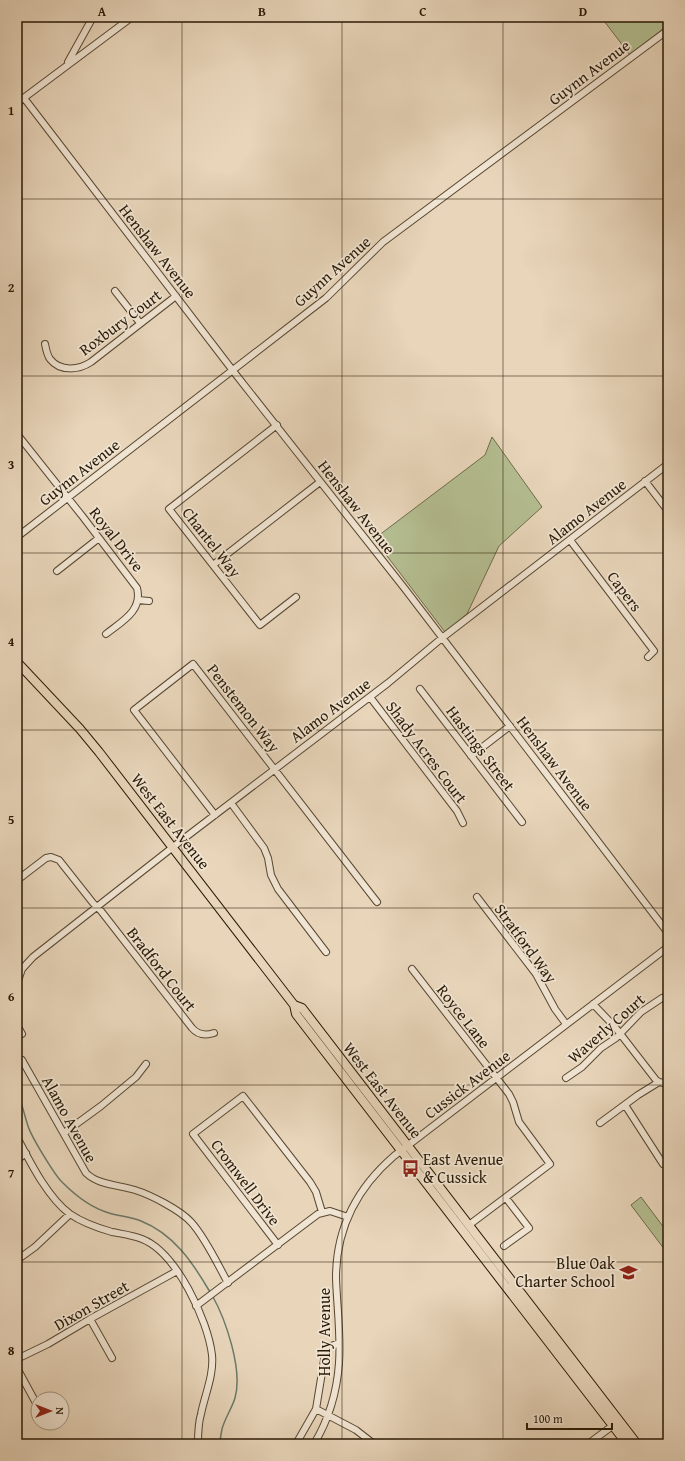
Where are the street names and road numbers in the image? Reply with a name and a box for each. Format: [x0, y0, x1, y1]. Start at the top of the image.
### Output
street label: Guynn Avenue [543, 33, 635, 111]
street label: Henshaw Avenue [114, 199, 202, 303]
street label: Guynn Avenue [288, 230, 376, 312]
street label: Roxbury Court [74, 283, 167, 361]
street label: Guynn Avenue [34, 433, 124, 511]
street label: Henshaw Avenue [313, 455, 401, 559]
street label: Alamo Avenue [541, 472, 631, 550]
street label: Royal Drive [84, 501, 150, 577]
street label: Chantel Way [177, 502, 247, 582]
street label: Capers [602, 566, 648, 616]
street label: Penstemon Way [202, 659, 286, 758]
street label: Alamo Avenue [285, 672, 375, 748]
street label: Shady Acres Court [380, 696, 474, 808]
street label: Hastings Street [441, 700, 521, 796]
street label: Henshaw Avenue [511, 710, 599, 816]
street label: West East Avenue [126, 768, 216, 874]
street label: Stratford Way [489, 898, 563, 988]
street label: Bradford Court [121, 922, 203, 1017]
street label: Royce Lane [431, 979, 497, 1053]
street label: Waverly Court [562, 987, 650, 1068]
street label: West East Avenue [338, 1037, 428, 1143]
street label: Cussick Avenue [419, 1044, 515, 1124]
street label: Alamo Avenue [36, 1071, 104, 1167]
street label: Cromwell Drive [205, 1134, 287, 1230]
street label: Dixon Street [49, 1274, 133, 1336]
street label: Holly Avenue [312, 1288, 336, 1376]

